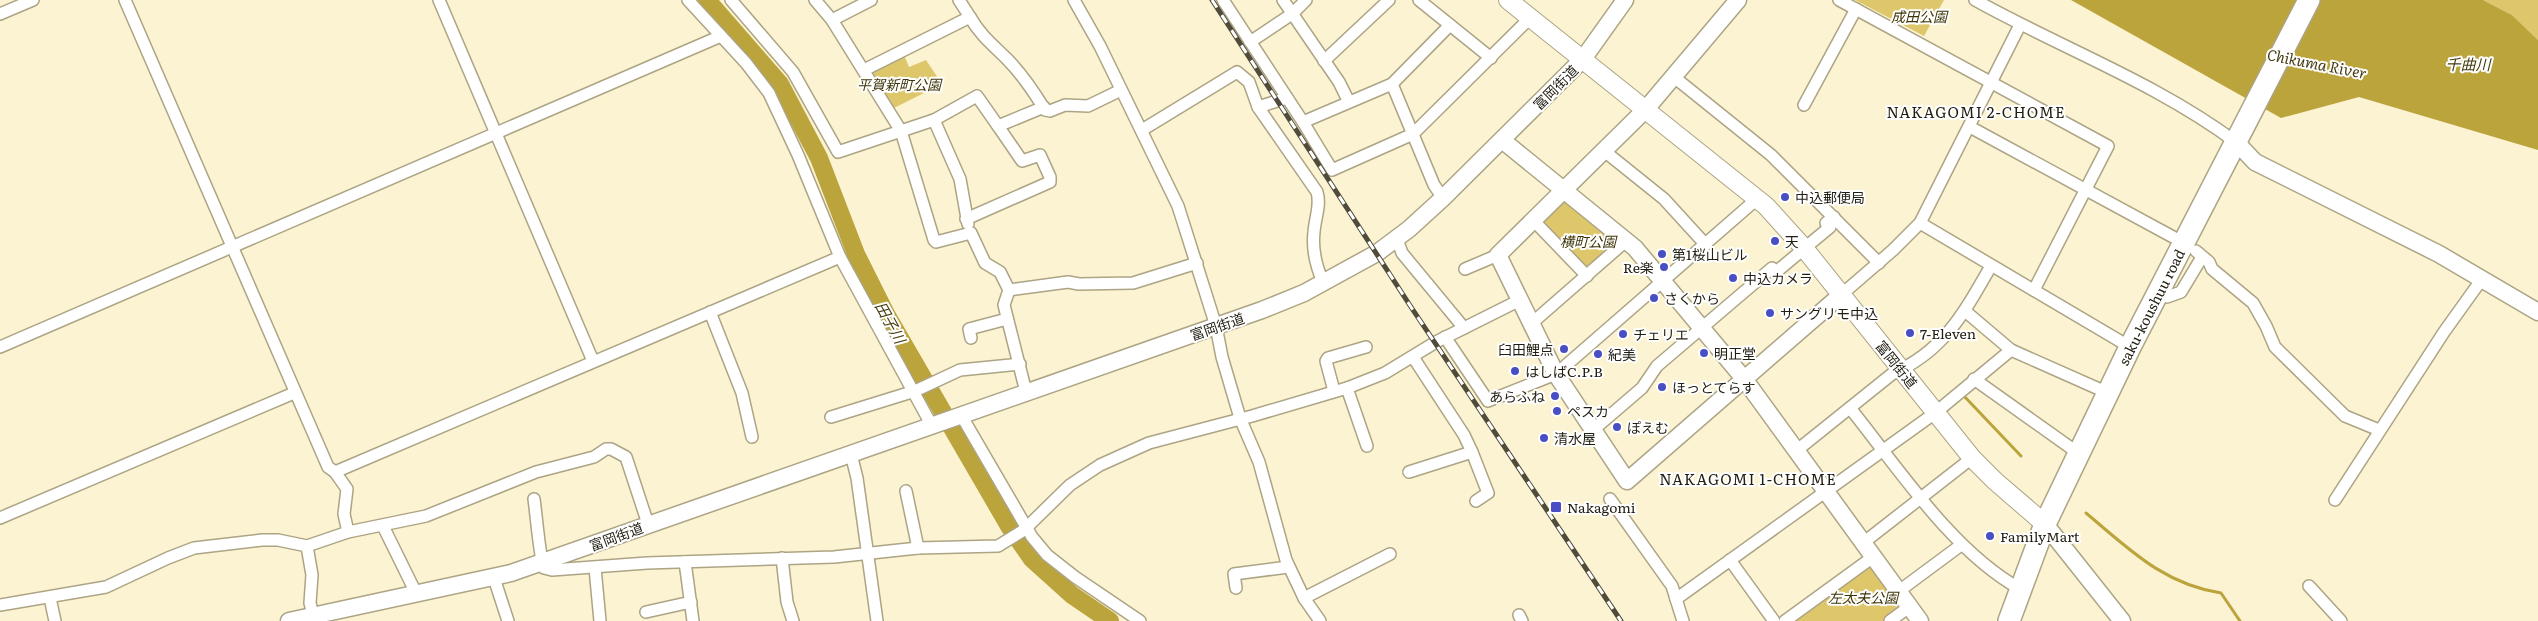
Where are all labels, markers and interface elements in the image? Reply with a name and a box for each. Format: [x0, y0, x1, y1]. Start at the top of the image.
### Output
park label: 成田公園 [1891, 6, 1949, 26]
water label: Chikuma River [2265, 42, 2369, 84]
water label: 千曲川 [2445, 52, 2492, 75]
street label: 富岡街道 [1528, 60, 1582, 114]
park label: 平賀新町公園 [857, 74, 943, 94]
district label: NAKAGOMI 2-CHOME [1886, 100, 2066, 123]
place label: 中込郵便局 [1795, 187, 1865, 207]
marker: 中込郵便局 [1779, 191, 1791, 203]
park label: 横町公園 [1560, 231, 1618, 251]
place label: 天 [1785, 231, 1799, 251]
marker: 天 [1769, 235, 1781, 247]
place label: 第1桜山ビル [1672, 244, 1748, 264]
street label: saku-koushuu road [2113, 245, 2189, 369]
marker: 第1桜山ビル [1656, 248, 1668, 260]
place label: Re楽 [1623, 257, 1654, 277]
marker: Re楽 [1658, 261, 1670, 273]
place label: 中込カメラ [1743, 268, 1813, 288]
marker: 中込カメラ [1727, 272, 1739, 284]
place label: さくから [1664, 288, 1720, 308]
marker: さくから [1648, 292, 1660, 304]
water label: 田子川 [870, 297, 913, 349]
place label: サングリモ中込 [1780, 303, 1878, 323]
street label: 富岡街道 [1187, 307, 1247, 345]
marker: サングリモ中込 [1764, 307, 1776, 319]
place label: 7-Eleven [1920, 323, 1976, 343]
place label: チェリエ [1633, 324, 1689, 344]
marker: 7-Eleven [1904, 327, 1916, 339]
marker: チェリエ [1617, 328, 1629, 340]
street label: 富岡街道 [1872, 336, 1922, 392]
place label: 臼田鯉点 [1498, 339, 1554, 359]
marker: 臼田鯉点 [1558, 343, 1570, 355]
place label: 明正堂 [1714, 343, 1756, 363]
place label: 紀美 [1608, 344, 1636, 364]
marker: 明正堂 [1698, 347, 1710, 359]
marker: 紀美 [1592, 348, 1604, 360]
place label: はしばC.P.B [1525, 361, 1603, 381]
marker: はしばC.P.B [1509, 365, 1521, 377]
place label: ほっとてらす [1672, 377, 1755, 397]
marker: ほっとてらす [1656, 381, 1668, 393]
place label: あらふね [1489, 386, 1545, 406]
marker: あらふね [1549, 390, 1561, 402]
place label: ペスカ [1567, 401, 1609, 421]
marker: ペスカ [1551, 405, 1563, 417]
place label: ぽえむ [1627, 417, 1669, 437]
marker: ぽえむ [1611, 421, 1623, 433]
place label: 清水屋 [1554, 428, 1596, 448]
marker: 清水屋 [1538, 432, 1550, 444]
district label: NAKAGOMI 1-CHOME [1659, 467, 1837, 490]
place label: Nakagomi [1567, 497, 1636, 517]
marker: Nakagomi [1549, 500, 1563, 514]
street label: 富岡街道 [586, 517, 646, 555]
place label: FamilyMart [2000, 526, 2080, 546]
marker: FamilyMart [1984, 530, 1996, 542]
park label: 左太夫公園 [1828, 587, 1900, 607]

